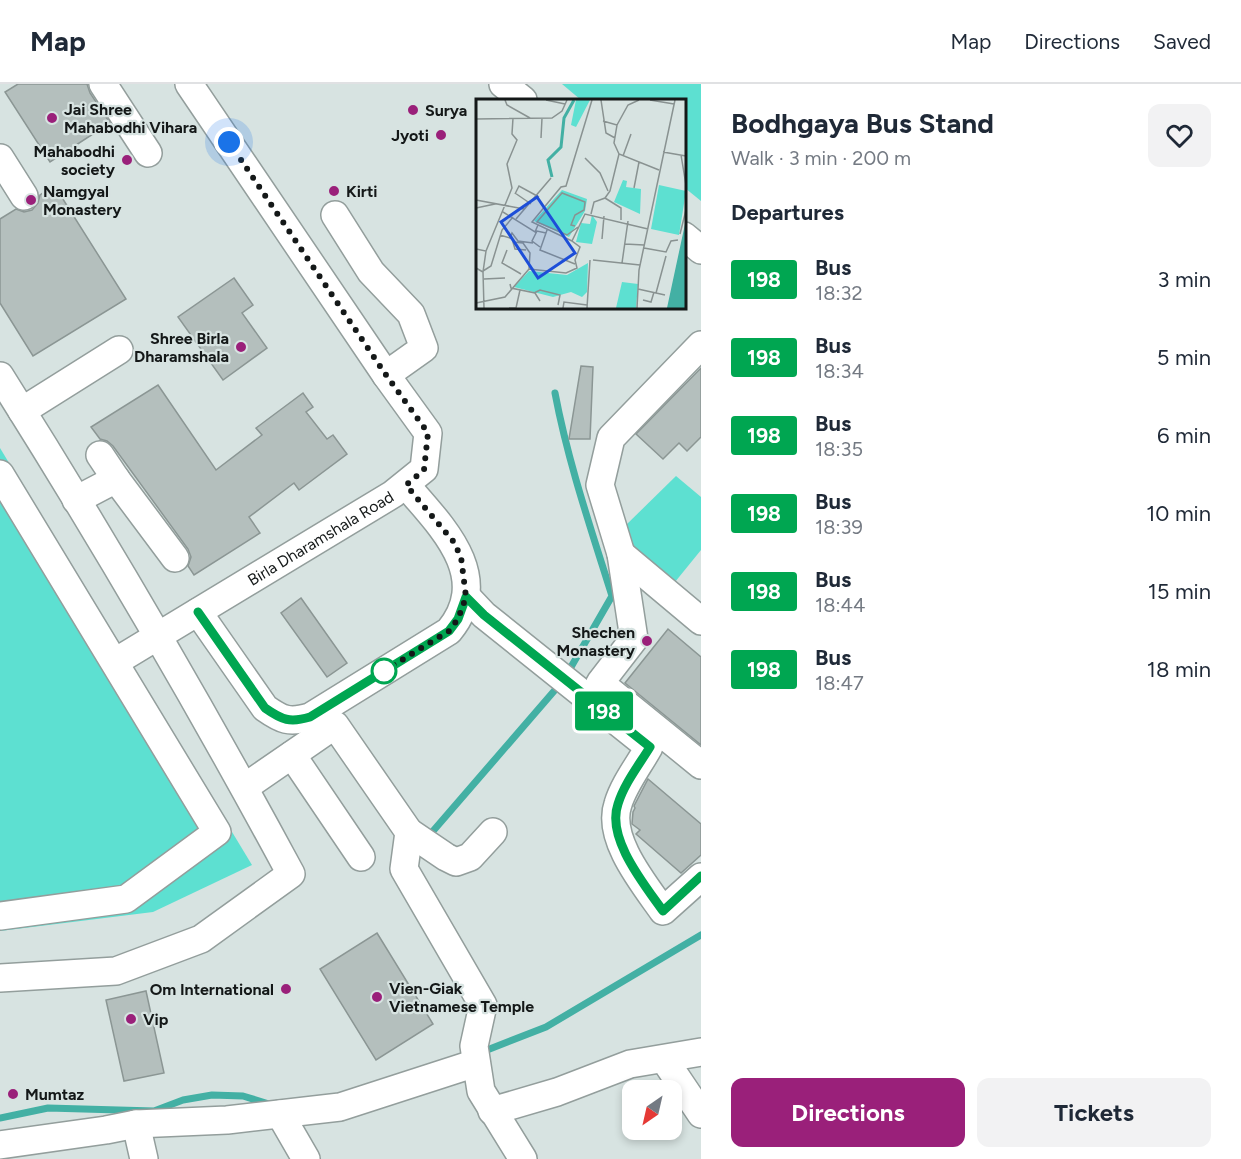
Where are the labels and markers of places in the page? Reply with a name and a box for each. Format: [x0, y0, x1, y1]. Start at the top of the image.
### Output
place label: Jai Shree Mahabodhi Vihara [64, 100, 197, 137]
place label: Surya [425, 101, 467, 120]
marker: Surya [406, 103, 420, 117]
marker: Jai Shree Mahabodhi Vihara [45, 111, 59, 125]
place label: Jyoti [391, 126, 429, 145]
marker: Jyoti [434, 128, 448, 142]
place label: Mahabodhi society [33, 142, 116, 179]
marker: Mahabodhi society [120, 153, 134, 167]
place label: Namgyal Monastery [43, 182, 122, 219]
place label: Kirti [346, 182, 378, 201]
marker: Kirti [327, 184, 341, 198]
marker: Namgyal Monastery [24, 193, 38, 207]
place label: Shree Birla Dharamshala [134, 329, 229, 366]
marker: Shree Birla Dharamshala [234, 340, 248, 354]
place label: Shechen Monastery [556, 623, 636, 660]
marker: Shechen Monastery [640, 634, 654, 648]
unlabelled marker [371, 658, 397, 684]
place label: Vien-Giak Vietnamese Temple [389, 979, 534, 1016]
place label: Om International [150, 980, 274, 999]
marker: Om International [279, 982, 293, 996]
marker: Vien-Giak Vietnamese Temple [370, 990, 384, 1004]
place label: Vip [143, 1010, 169, 1029]
marker: Vip [124, 1012, 138, 1026]
place label: Mumtaz [25, 1085, 85, 1104]
marker: Mumtaz [6, 1087, 20, 1101]

